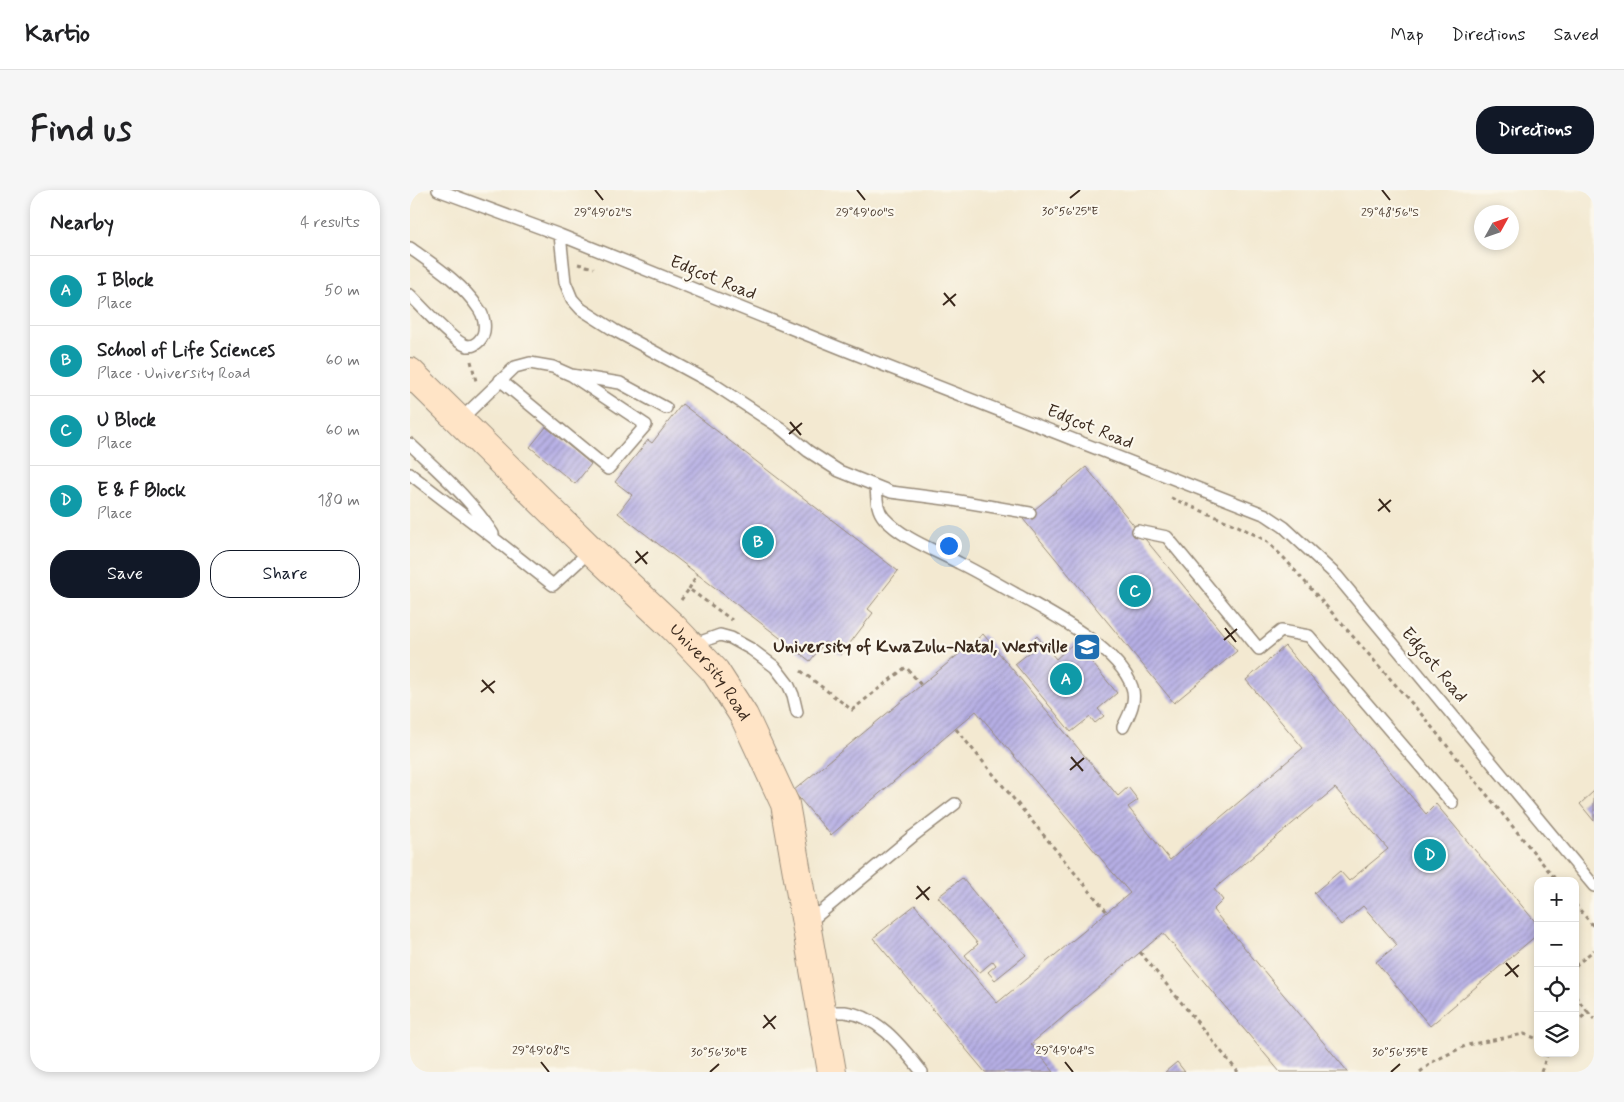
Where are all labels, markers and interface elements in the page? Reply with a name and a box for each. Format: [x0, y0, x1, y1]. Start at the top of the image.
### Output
text: Kartio [25, 19, 90, 50]
text: Map [1391, 23, 1424, 47]
text: Directions [1452, 23, 1526, 47]
text: Saved [1554, 23, 1599, 47]
button: Directions [1476, 106, 1594, 154]
text: Find us [30, 107, 132, 153]
text: 30°56'25"E [1042, 204, 1098, 220]
text: 29°49'02"S [574, 205, 632, 221]
text: 29°49'00"S [836, 205, 895, 221]
text: 29°48'56"S [1361, 205, 1419, 221]
north arrow [1474, 205, 1519, 250]
text: Nearby [50, 209, 114, 237]
text: 4 results [300, 212, 360, 233]
street label: Edgcot Road [665, 250, 760, 308]
text: I Block [97, 268, 154, 293]
text: A [61, 280, 71, 301]
text: 50 m [324, 280, 360, 301]
text: Place [97, 293, 132, 314]
text: School of Life Sciences [97, 338, 275, 363]
text: B [61, 350, 71, 371]
text: 60 m [326, 350, 360, 371]
text: Place · University Road [97, 363, 250, 384]
street label: Edgcot Road [1042, 399, 1137, 457]
text: U Block [97, 408, 156, 433]
text: C [60, 420, 72, 441]
text: 60 m [326, 420, 360, 441]
text: Place [97, 433, 132, 454]
text: E & F Block [97, 478, 186, 503]
text: D [60, 490, 72, 511]
text: 180 m [317, 490, 360, 511]
text: Place [97, 503, 132, 524]
pin: B [742, 523, 774, 561]
your location [936, 533, 962, 559]
button: Save [50, 550, 200, 598]
button: Share [210, 550, 360, 598]
pin: C [1119, 572, 1151, 610]
street label: University Road [664, 618, 756, 726]
street label: Edgcot Road [1394, 622, 1473, 709]
school or university icon: University of KwaZulu-Natal, Westville [1072, 632, 1102, 662]
place label: University of KwaZulu-Natal, Westville [773, 635, 1068, 659]
pin: A [1050, 660, 1082, 698]
pin: D [1414, 836, 1446, 874]
map controls [1534, 877, 1579, 1057]
button: + [1534, 877, 1579, 922]
button: − [1534, 922, 1579, 967]
button: locate [1534, 967, 1579, 1012]
button: layers [1534, 1012, 1579, 1057]
text: 29°49'08"S [512, 1043, 570, 1059]
text: 29°49'04"S [1036, 1043, 1095, 1059]
text: 30°56'30"E [691, 1045, 747, 1061]
text: 30°56'35"E [1372, 1045, 1428, 1061]

